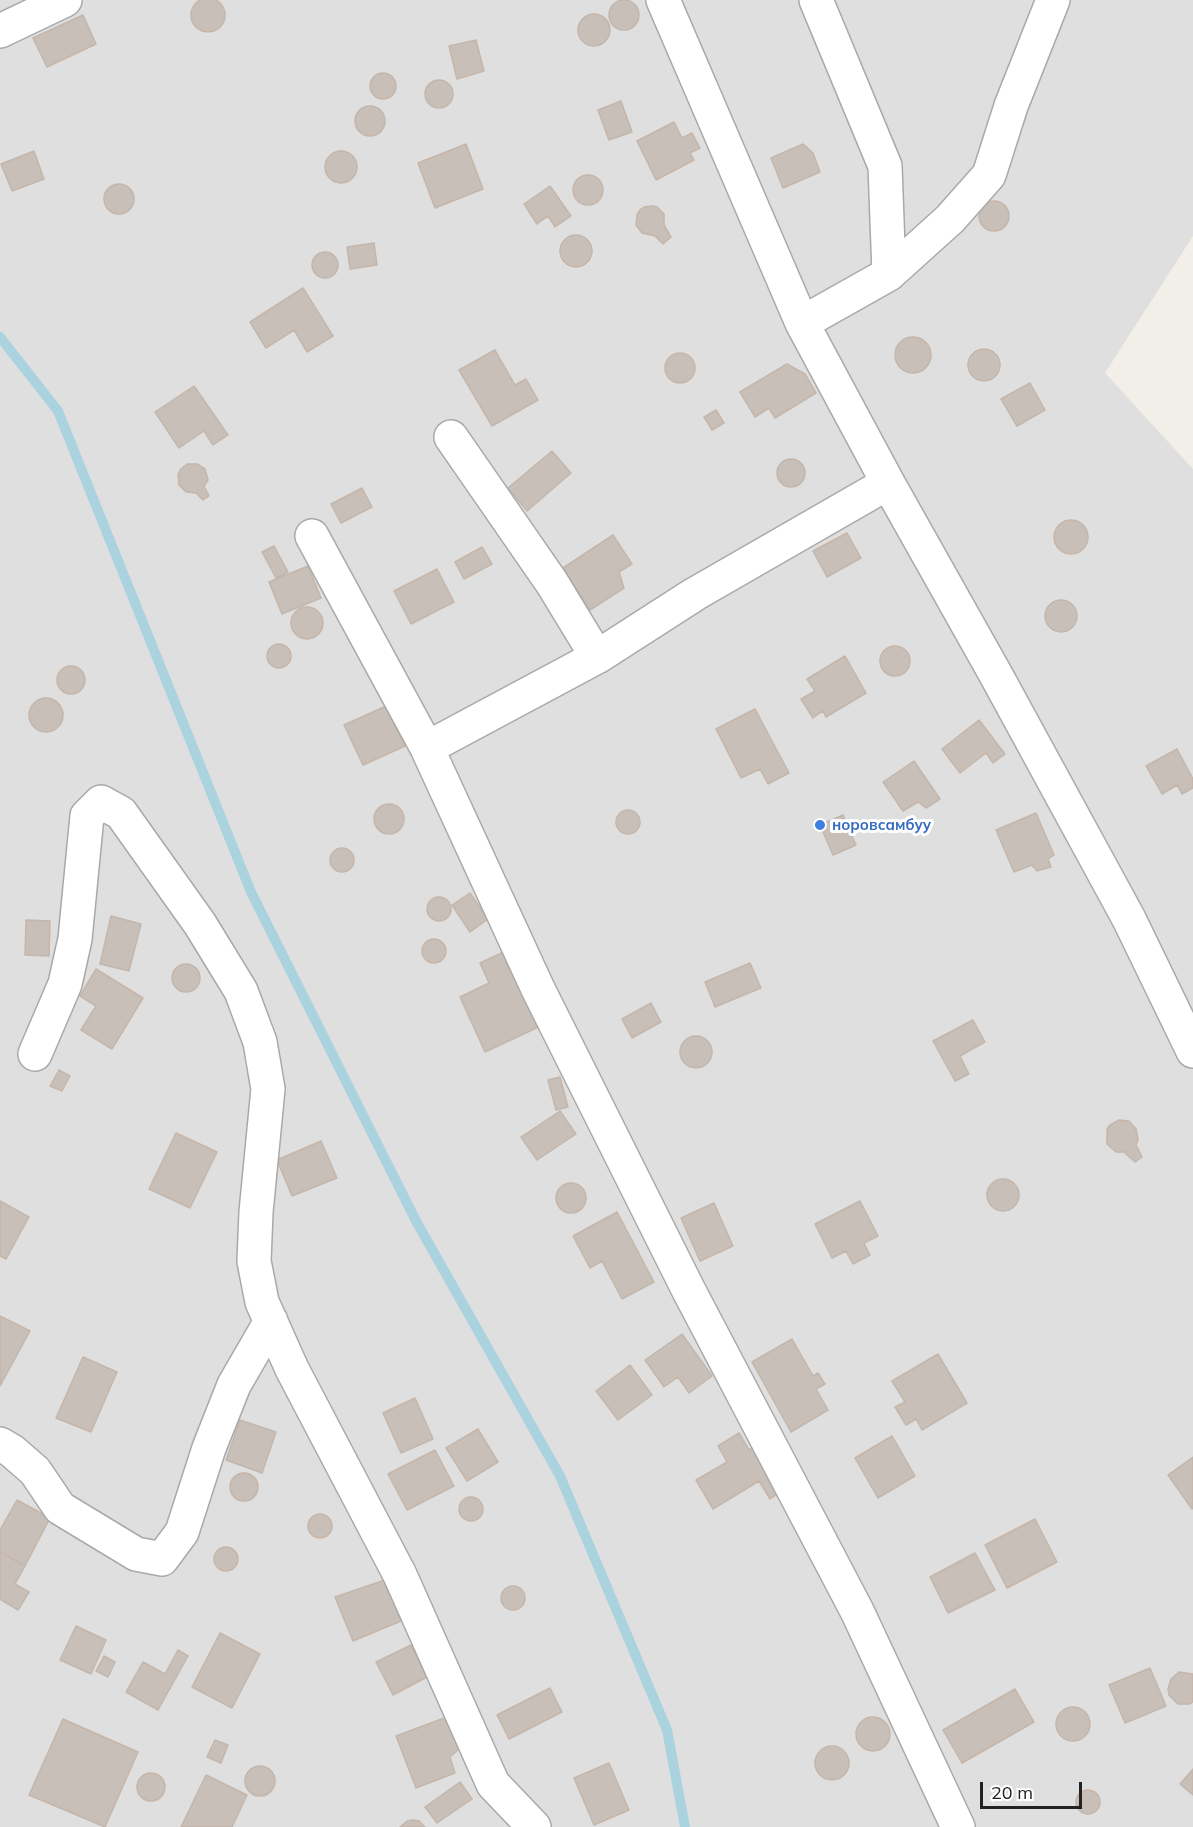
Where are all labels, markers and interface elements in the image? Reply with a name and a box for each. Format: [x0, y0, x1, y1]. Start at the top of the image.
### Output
place label: норовсамбуу [832, 816, 931, 834]
marker: норовсамбуу [813, 818, 827, 832]
scale bar [983, 1770, 1085, 1808]
text: 20 m [991, 1781, 1033, 1804]

